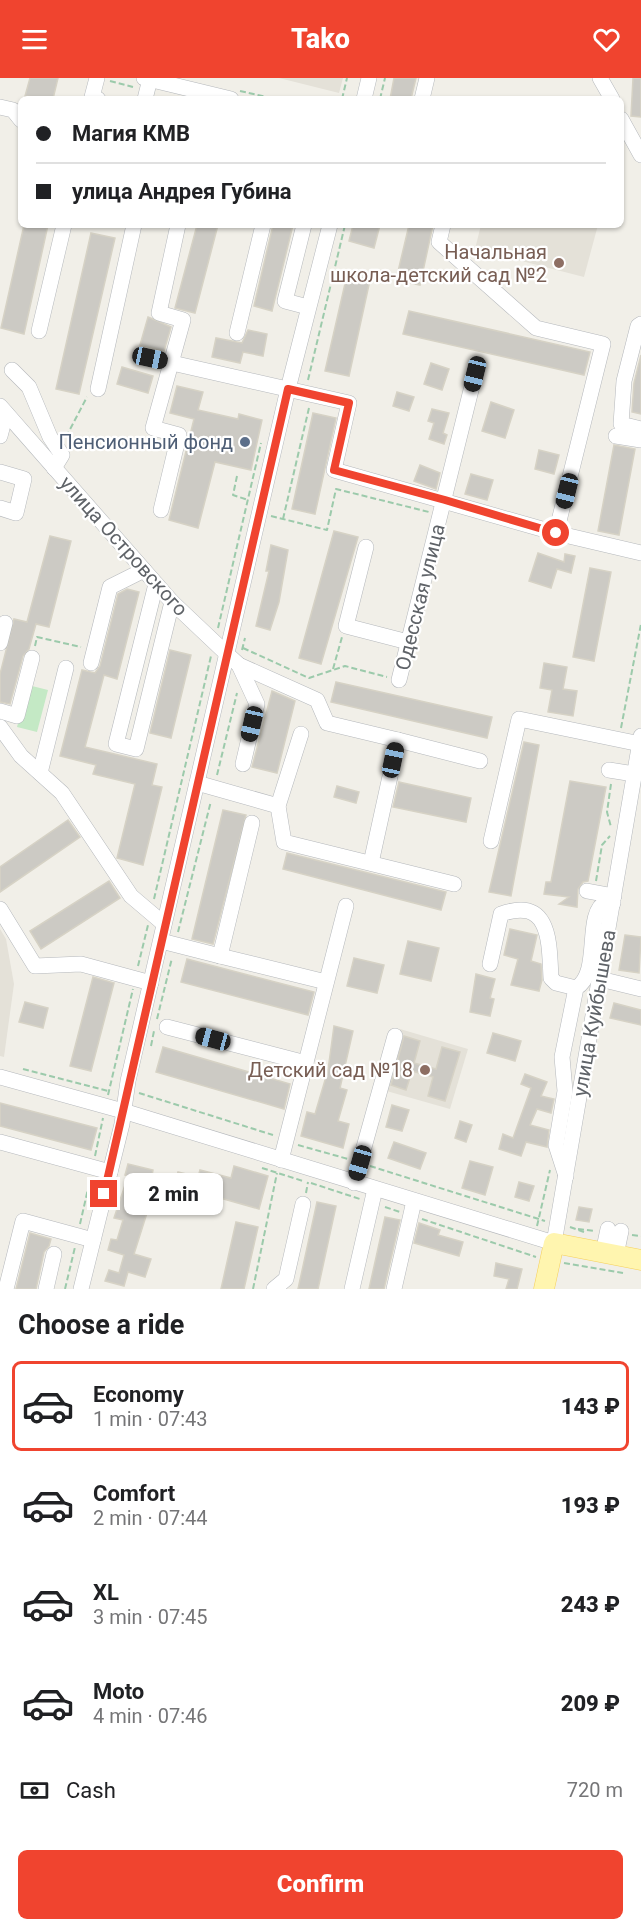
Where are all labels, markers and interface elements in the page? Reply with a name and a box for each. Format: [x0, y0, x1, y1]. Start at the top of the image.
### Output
icon: menu [18, 23, 51, 56]
text: Tako [291, 23, 350, 55]
icon: heart [590, 23, 623, 56]
text: Магия КМВ [72, 121, 190, 146]
text: улица Андрея Губина [72, 179, 292, 204]
place label: Начальная школа-детский сад №2 [330, 240, 547, 287]
marker: Начальная школа-детский сад №2 [552, 256, 566, 270]
car [131, 345, 169, 371]
car [462, 354, 488, 394]
place label: Пенсионный фонд [59, 430, 233, 454]
marker: Пенсионный фонд [238, 435, 252, 449]
street label: улица Островского [55, 471, 193, 621]
car [554, 471, 580, 511]
route start [542, 519, 569, 546]
street label: Одесская улица [390, 521, 450, 673]
car [239, 704, 265, 744]
car [380, 741, 406, 779]
street label: улица Куйбышева [568, 928, 620, 1098]
car [193, 1026, 233, 1052]
place label: Детский сад №18 [248, 1058, 413, 1082]
marker: Детский сад №18 [418, 1063, 432, 1077]
car [346, 1143, 374, 1183]
callout: 2 min [125, 1173, 224, 1215]
route end [90, 1180, 117, 1207]
text: 2 min [148, 1182, 199, 1206]
text: Choose a ride [18, 1309, 184, 1341]
icon: car [21, 1379, 75, 1433]
text: Economy [93, 1382, 184, 1407]
text: 143 ₽ [561, 1394, 620, 1419]
text: 1 min · 07:43 [93, 1407, 208, 1431]
icon: car [21, 1478, 75, 1532]
text: Comfort [93, 1481, 175, 1506]
text: 193 ₽ [561, 1493, 620, 1518]
text: 2 min · 07:44 [93, 1506, 208, 1530]
icon: car [21, 1577, 75, 1631]
text: XL [93, 1580, 119, 1605]
text: 243 ₽ [561, 1592, 620, 1617]
text: 3 min · 07:45 [93, 1605, 208, 1629]
icon: car [21, 1676, 75, 1730]
text: Moto [93, 1679, 144, 1704]
text: 209 ₽ [561, 1691, 620, 1716]
text: 4 min · 07:46 [93, 1704, 208, 1728]
icon: cash [18, 1774, 51, 1807]
text: Cash [66, 1778, 116, 1803]
text: 720 m [567, 1778, 623, 1802]
button: Confirm [18, 1850, 623, 1919]

